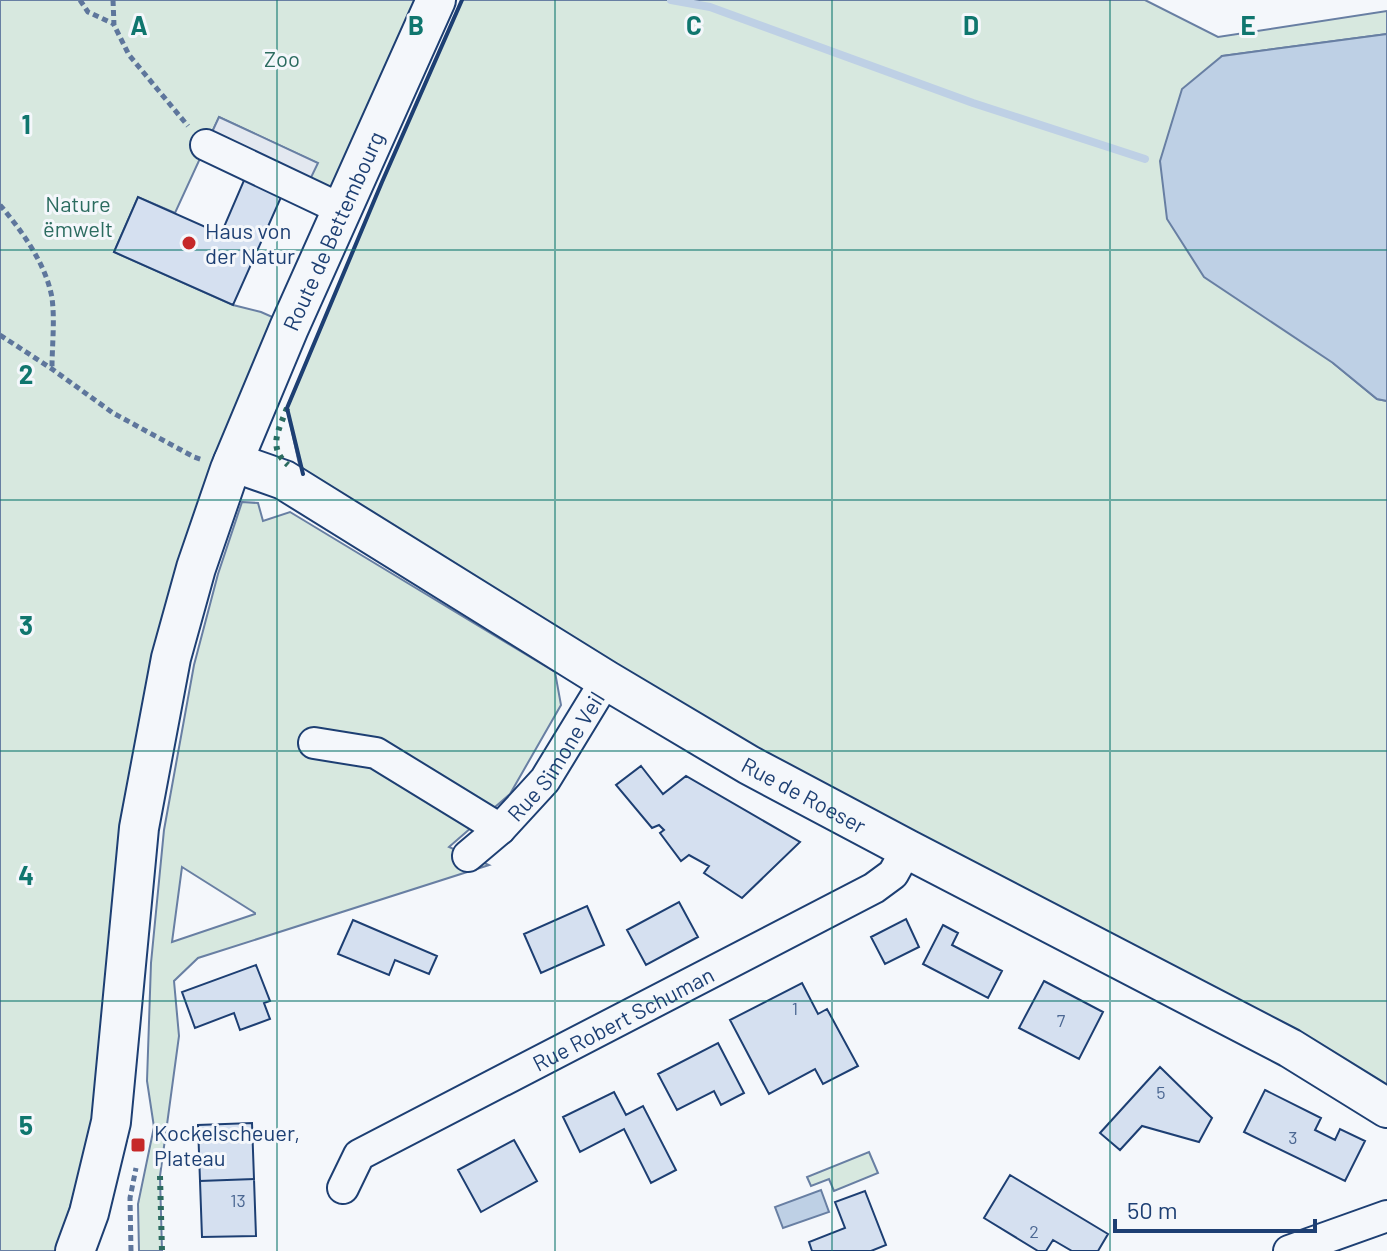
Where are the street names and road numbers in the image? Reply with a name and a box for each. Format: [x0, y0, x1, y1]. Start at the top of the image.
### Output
street label: Route de Bettembourg [277, 127, 389, 334]
street label: Rue Simone Veil [501, 686, 609, 826]
street label: Rue de Roeser [738, 751, 871, 838]
street label: Rue Robert Schuman [528, 960, 718, 1076]

